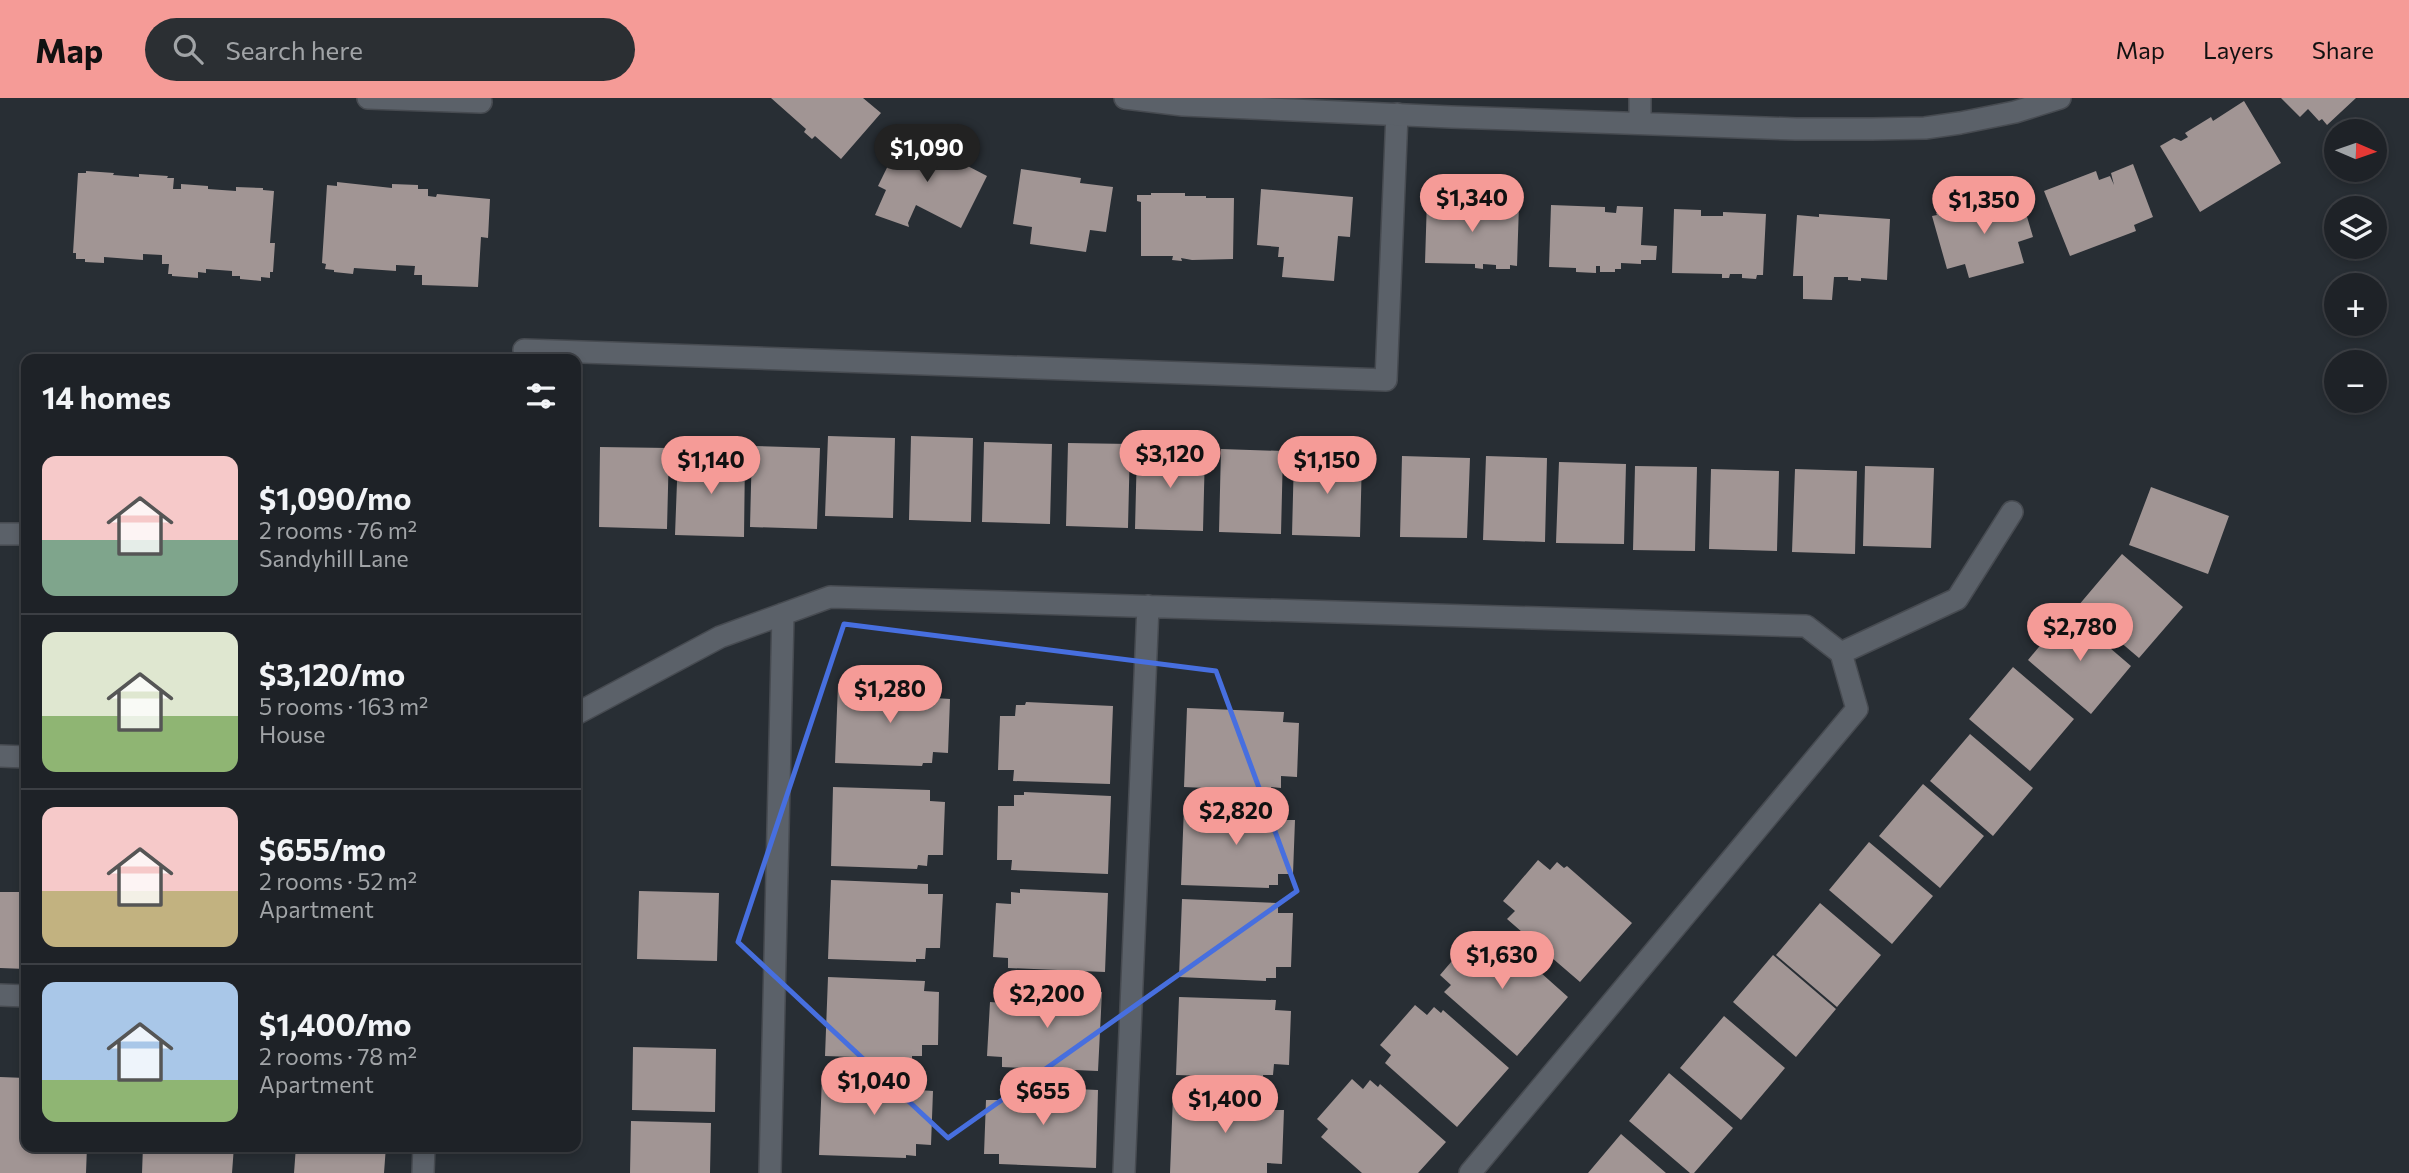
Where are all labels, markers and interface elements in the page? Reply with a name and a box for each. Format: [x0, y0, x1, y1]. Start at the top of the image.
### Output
search box [145, 18, 635, 81]
text: Map [35, 29, 103, 70]
icon: search [169, 30, 207, 68]
text: Search here [225, 34, 363, 65]
text: Map [2116, 35, 2165, 64]
text: Layers [2203, 35, 2274, 64]
text: Share [2312, 35, 2374, 64]
north arrow [2324, 119, 2387, 182]
map controls [2324, 119, 2387, 413]
pin: $1,090 [870, 125, 984, 184]
text: $1,090 [890, 133, 964, 161]
pin: $1,340 [1415, 174, 1529, 234]
pin: $1,350 [1927, 176, 2041, 236]
text: $1,340 [1436, 183, 1508, 211]
text: $1,350 [1948, 185, 2020, 213]
button: layers [2324, 196, 2387, 259]
button: + [2324, 273, 2387, 336]
button: − [2324, 350, 2387, 413]
icon: filters [522, 377, 560, 415]
text: 14 homes [42, 378, 171, 415]
pin: $3,120 [1113, 430, 1227, 490]
pin: $1,140 [654, 436, 768, 496]
pin: $1,150 [1270, 436, 1384, 496]
text: $3,120 [1136, 439, 1204, 467]
text: $1,140 [677, 445, 745, 473]
text: $1,150 [1294, 445, 1360, 473]
text: $1,090/mo [259, 479, 411, 516]
icon: home [98, 484, 182, 568]
text: 2 rooms · 76 m² [259, 516, 417, 544]
text: Sandyhill Lane [259, 544, 409, 572]
pin: $2,780 [2023, 603, 2137, 663]
text: $2,780 [2043, 612, 2117, 640]
text: $3,120/mo [259, 655, 405, 692]
icon: home [98, 660, 182, 744]
pin: $1,280 [833, 666, 947, 725]
text: $1,280 [854, 674, 926, 702]
text: 5 rooms · 163 m² [259, 692, 428, 720]
text: House [259, 720, 325, 748]
pin: $2,820 [1179, 788, 1293, 847]
text: $2,820 [1199, 796, 1273, 824]
text: $655/mo [259, 830, 386, 867]
icon: home [98, 835, 182, 919]
text: 2 rooms · 52 m² [259, 867, 417, 895]
text: Apartment [259, 895, 374, 923]
pin: $1,630 [1445, 932, 1559, 991]
text: $1,630 [1466, 940, 1538, 968]
pin: $2,200 [990, 970, 1104, 1030]
text: $2,200 [1009, 979, 1085, 1007]
text: $1,400/mo [259, 1005, 411, 1042]
icon: home [98, 1010, 182, 1094]
text: 2 rooms · 78 m² [259, 1042, 417, 1070]
pin: $1,040 [817, 1058, 931, 1117]
text: $1,040 [837, 1066, 911, 1094]
pin: $655 [1002, 1068, 1084, 1127]
text: Apartment [259, 1070, 374, 1098]
text: $655 [1016, 1076, 1070, 1104]
pin: $1,400 [1168, 1076, 1282, 1135]
text: $1,400 [1188, 1084, 1262, 1112]

